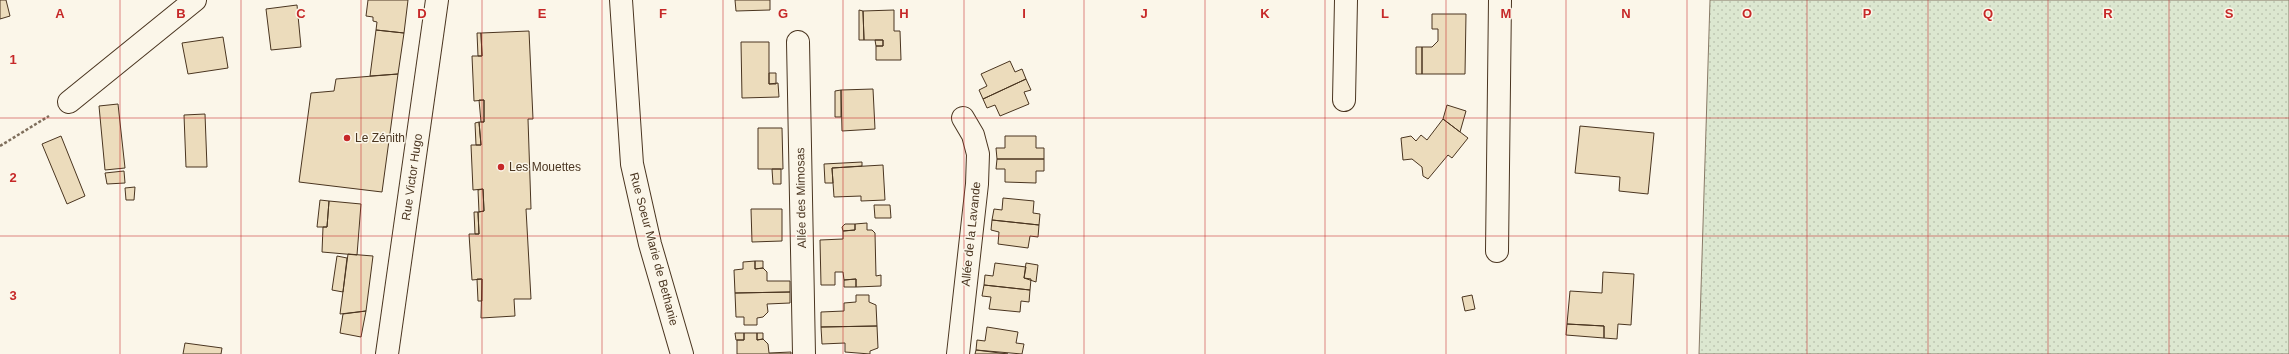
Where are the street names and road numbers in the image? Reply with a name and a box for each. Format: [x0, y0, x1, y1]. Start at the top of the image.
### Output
street label: Rue Victor Hugo [399, 132, 425, 221]
street label: Allée des Mimosas [793, 148, 809, 248]
street label: Rue Soeur Marie de Bethanie [627, 171, 681, 327]
street label: Allée de la Lavande [959, 181, 984, 287]

